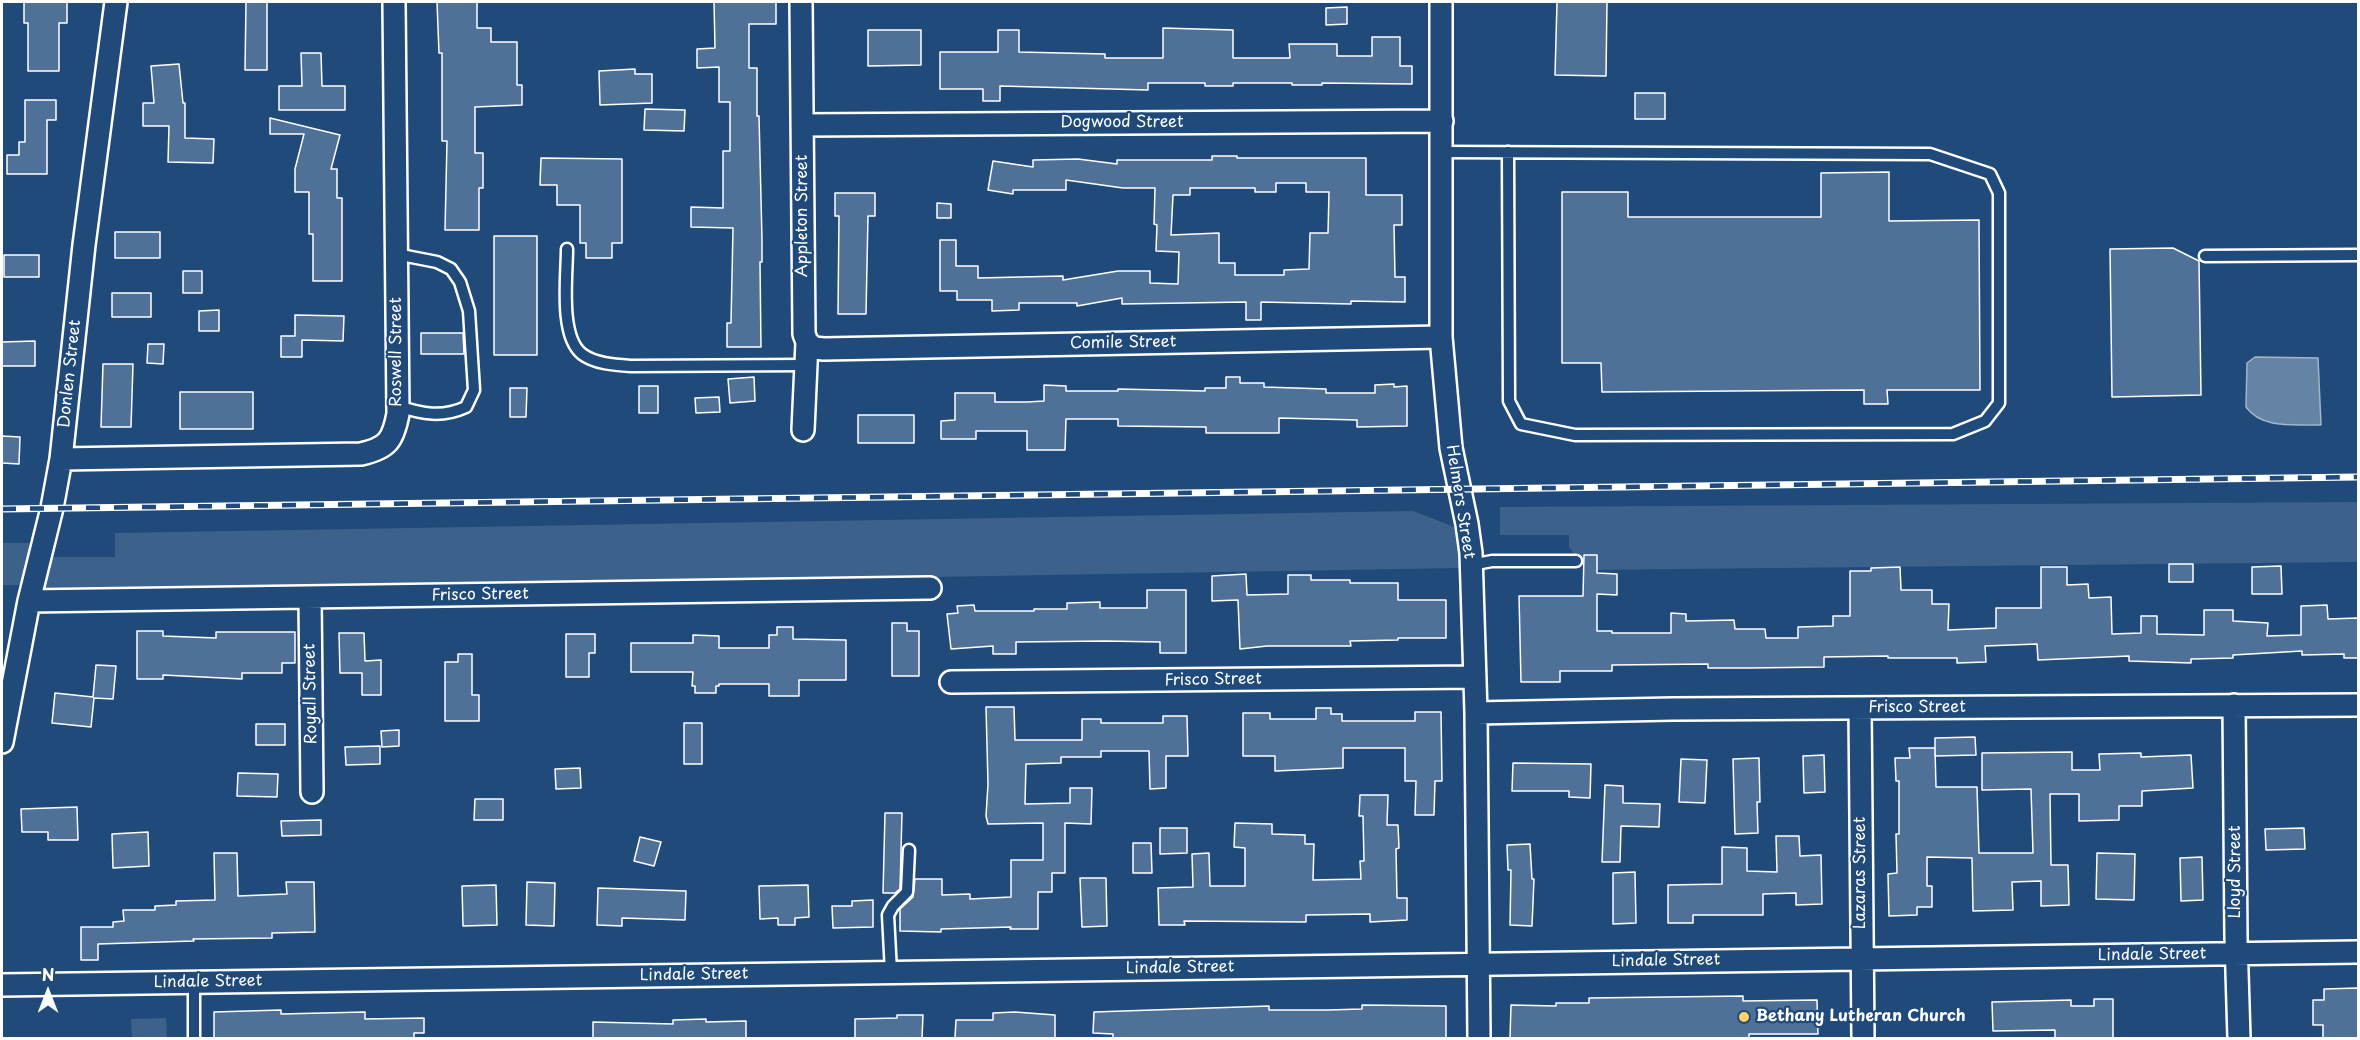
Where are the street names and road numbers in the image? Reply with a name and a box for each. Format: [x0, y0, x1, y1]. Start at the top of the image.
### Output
street label: Dogwood Street [1060, 113, 1184, 133]
street label: Appleton Street [793, 155, 813, 277]
street label: Roswell Street [387, 297, 407, 407]
street label: Donlen Street [55, 319, 85, 429]
street label: Comile Street [1070, 332, 1176, 354]
street label: Helmers Street [1442, 444, 1478, 560]
street label: Frisco Street [431, 585, 529, 605]
street label: Royall Street [301, 643, 321, 745]
street label: Frisco Street [1164, 670, 1262, 690]
street label: Frisco Street [1868, 698, 1966, 718]
street label: Lazaras Street [1851, 817, 1871, 929]
street label: Lloyd Street [2226, 825, 2246, 919]
street label: Lindale Street [2098, 944, 2206, 966]
street label: Lindale Street [1612, 950, 1720, 972]
street label: Lindale Street [1126, 957, 1234, 979]
street label: Lindale Street [640, 964, 748, 986]
street label: Lindale Street [154, 971, 262, 993]

